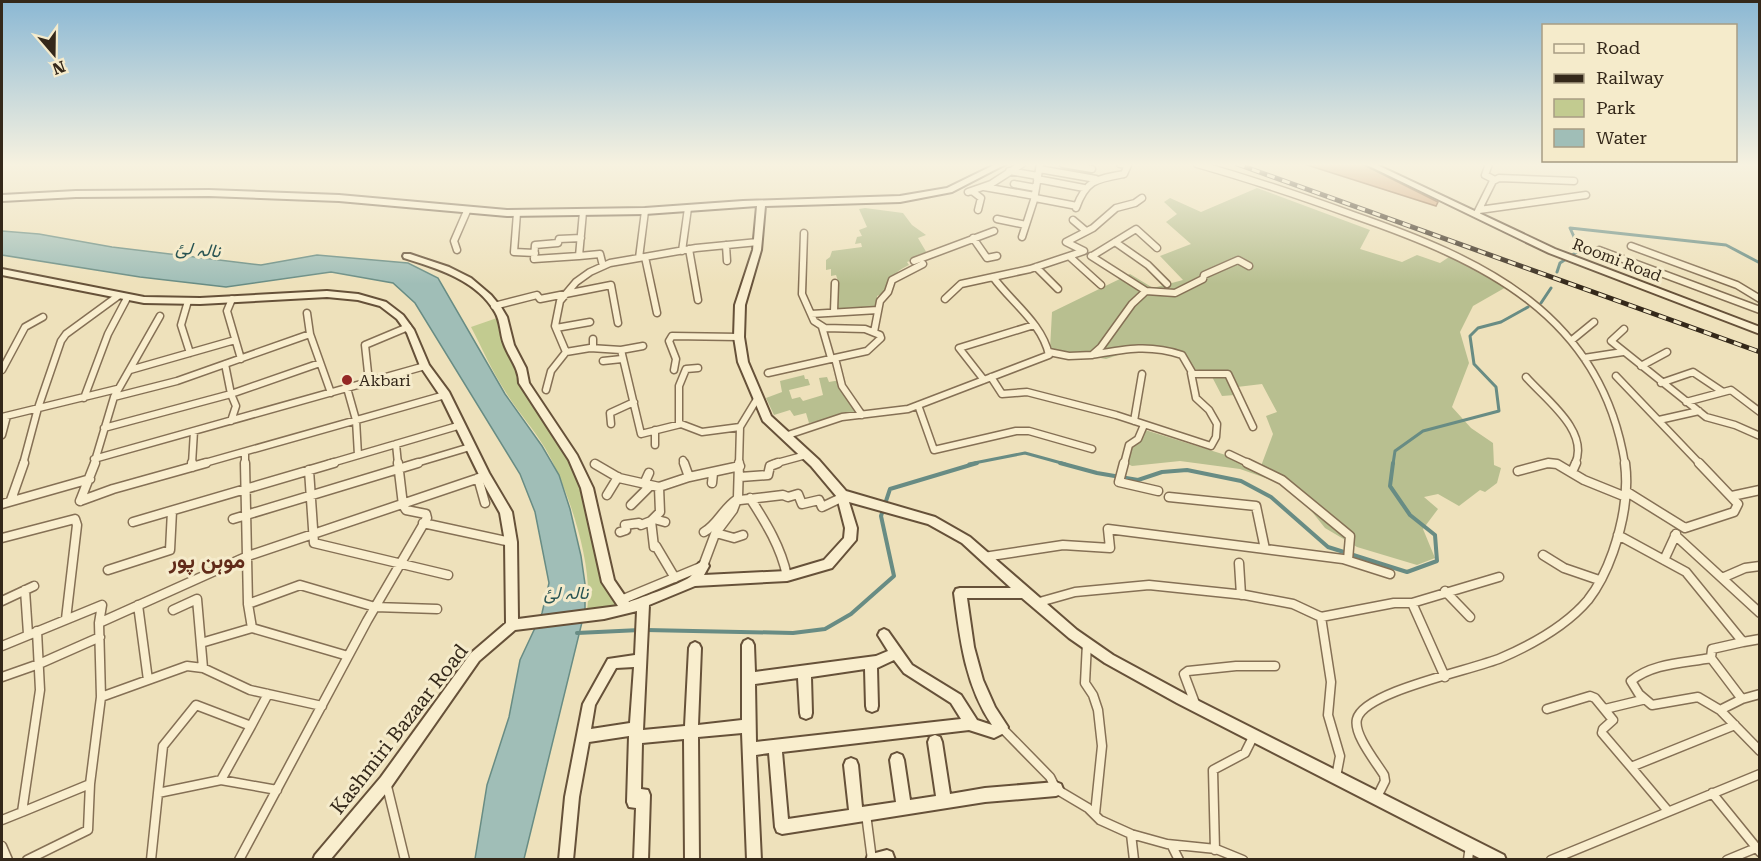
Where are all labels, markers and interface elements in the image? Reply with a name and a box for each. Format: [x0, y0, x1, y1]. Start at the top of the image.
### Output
north arrow [24, 24, 84, 84]
legend [1542, 24, 1737, 162]
text: Road [1596, 37, 1641, 58]
text: N [50, 57, 68, 79]
text: Railway [1596, 67, 1664, 88]
text: Park [1596, 97, 1636, 118]
text: Water [1596, 127, 1647, 148]
street label: Roomi Road [1570, 234, 1664, 286]
water label: نالہ لئ [175, 237, 222, 262]
place label: Akbari [359, 371, 411, 390]
marker: Akbari [340, 373, 354, 387]
district label: موہن پور [168, 548, 245, 576]
water label: نالہ لئ [544, 582, 589, 604]
street label: Kashmiri Bazaar Road [325, 639, 473, 819]

